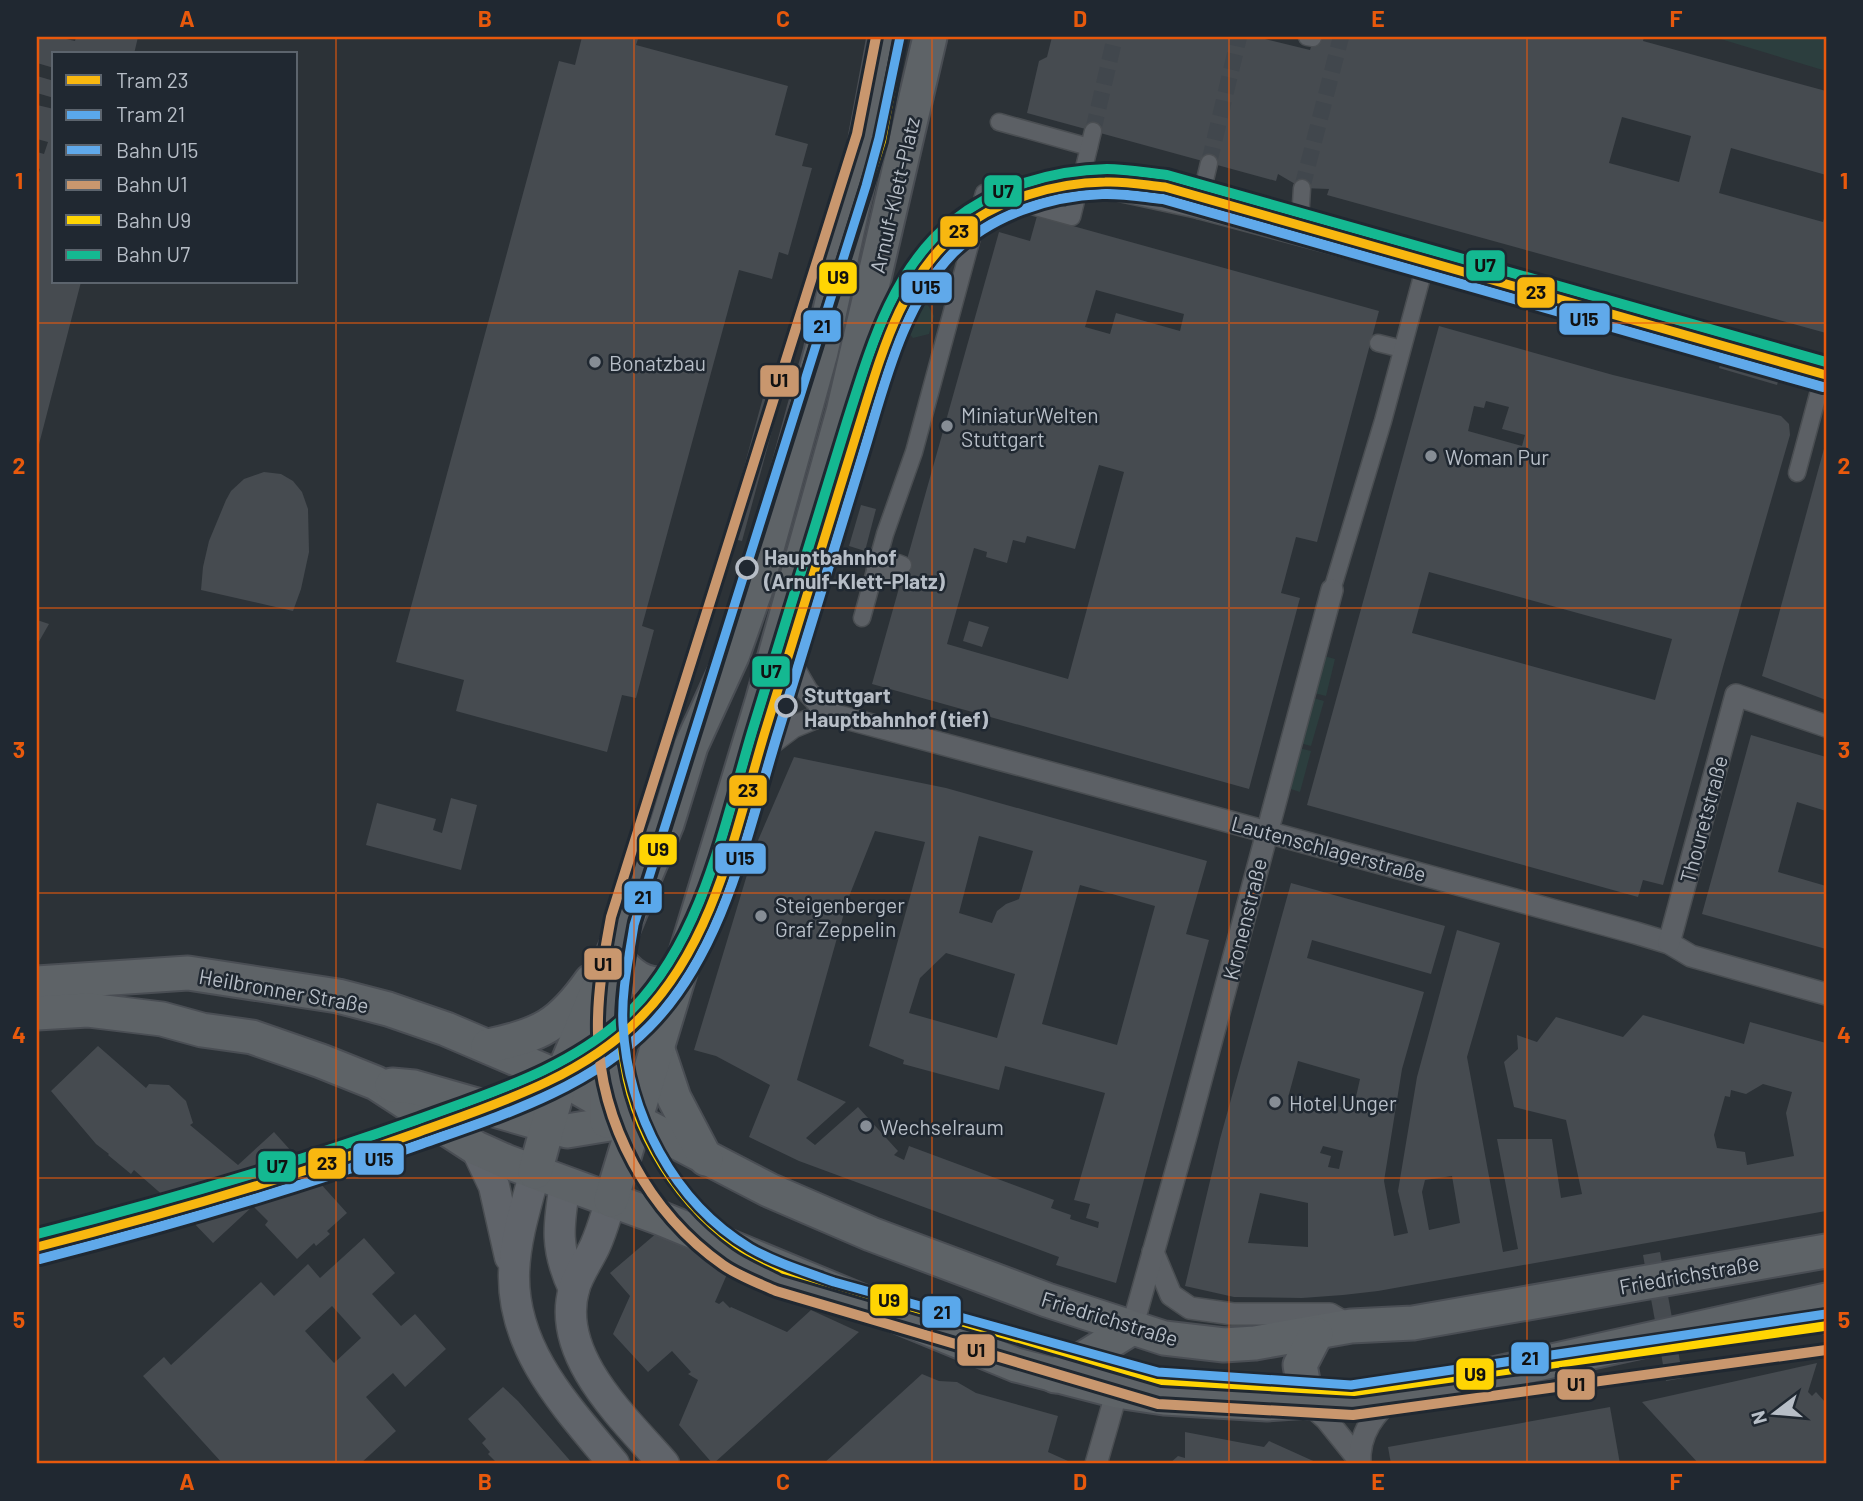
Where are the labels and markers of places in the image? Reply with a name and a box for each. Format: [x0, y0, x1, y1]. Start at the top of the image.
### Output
place label: Bonatzbau [609, 350, 706, 375]
marker: Bonatzbau [587, 354, 603, 370]
place label: MiniaturWelten Stuttgart [961, 402, 1099, 451]
marker: MiniaturWelten Stuttgart [939, 418, 955, 434]
place label: Woman Pur [1445, 444, 1549, 469]
marker: Woman Pur [1423, 448, 1439, 464]
place label: Hauptbahnhof (Arnulf-Klett-Platz) [763, 544, 946, 593]
marker: Hauptbahnhof (Arnulf-Klett-Platz) [736, 557, 758, 579]
place label: Stuttgart Hauptbahnhof (tief) [804, 682, 989, 731]
marker: Stuttgart Hauptbahnhof (tief) [775, 695, 797, 717]
place label: Steigenberger Graf Zeppelin [775, 892, 905, 941]
marker: Steigenberger Graf Zeppelin [753, 908, 769, 924]
place label: Hotel Unger [1289, 1090, 1397, 1115]
marker: Hotel Unger [1267, 1094, 1283, 1110]
place label: Wechselraum [880, 1114, 1004, 1139]
marker: Wechselraum [858, 1118, 874, 1134]

